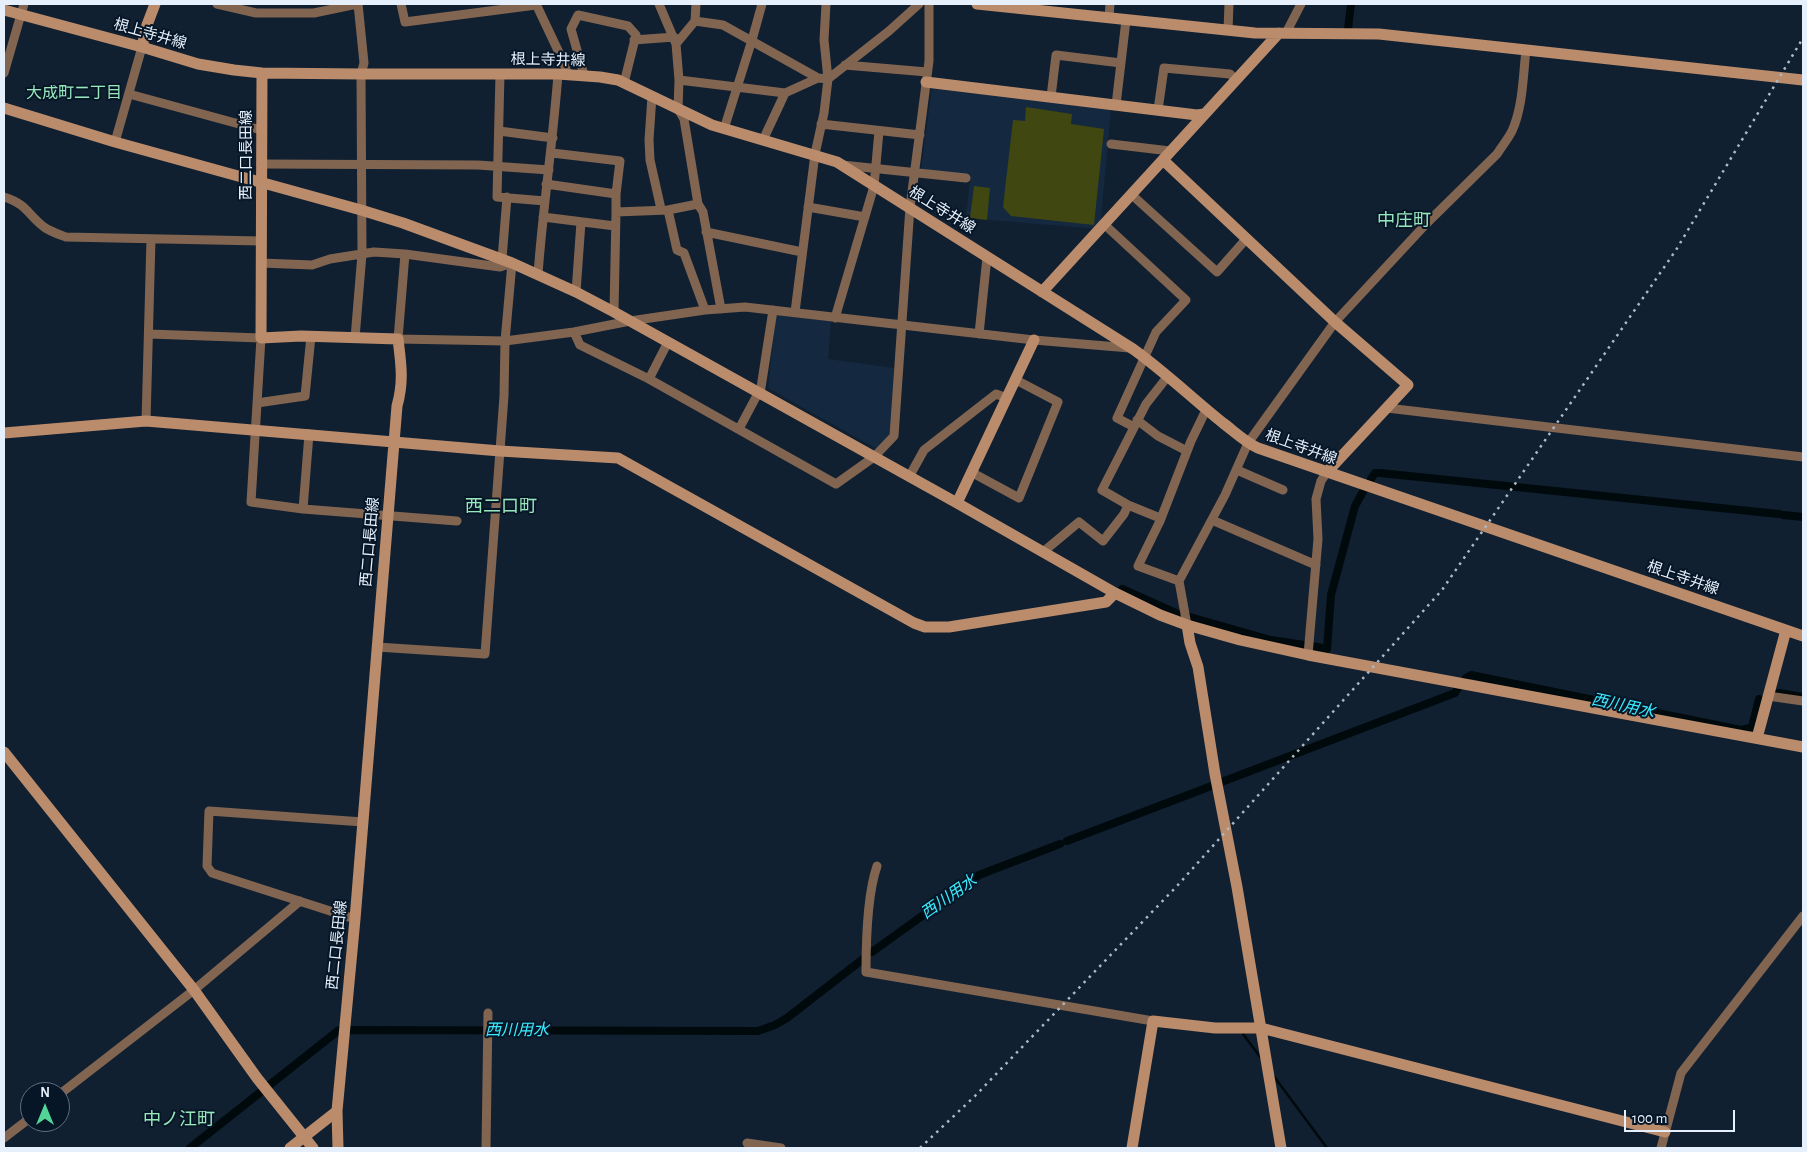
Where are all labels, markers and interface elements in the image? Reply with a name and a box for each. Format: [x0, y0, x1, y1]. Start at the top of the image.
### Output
street label: 根上寺井線 [111, 15, 189, 53]
street label: 根上寺井線 [510, 50, 586, 70]
district label: 大成町二丁目 [26, 83, 122, 103]
street label: 西二口長田線 [237, 110, 255, 200]
street label: 根上寺井線 [905, 182, 979, 238]
district label: 中庄町 [1377, 210, 1431, 232]
street label: 根上寺井線 [1263, 426, 1339, 468]
street label: 西二口長田線 [357, 496, 383, 588]
district label: 西二口町 [465, 496, 537, 518]
street label: 根上寺井線 [1645, 557, 1721, 599]
water label: 西川用水 [1590, 690, 1656, 722]
water label: 西川用水 [917, 871, 981, 923]
street label: 西二口長田線 [323, 899, 351, 991]
water label: 西川用水 [485, 1020, 549, 1040]
north arrow [20, 1082, 70, 1132]
text: N [40, 1086, 50, 1100]
scale bar [1627, 1100, 1738, 1132]
district label: 中ノ江町 [143, 1109, 215, 1131]
text: 100 m [1632, 1111, 1667, 1126]

